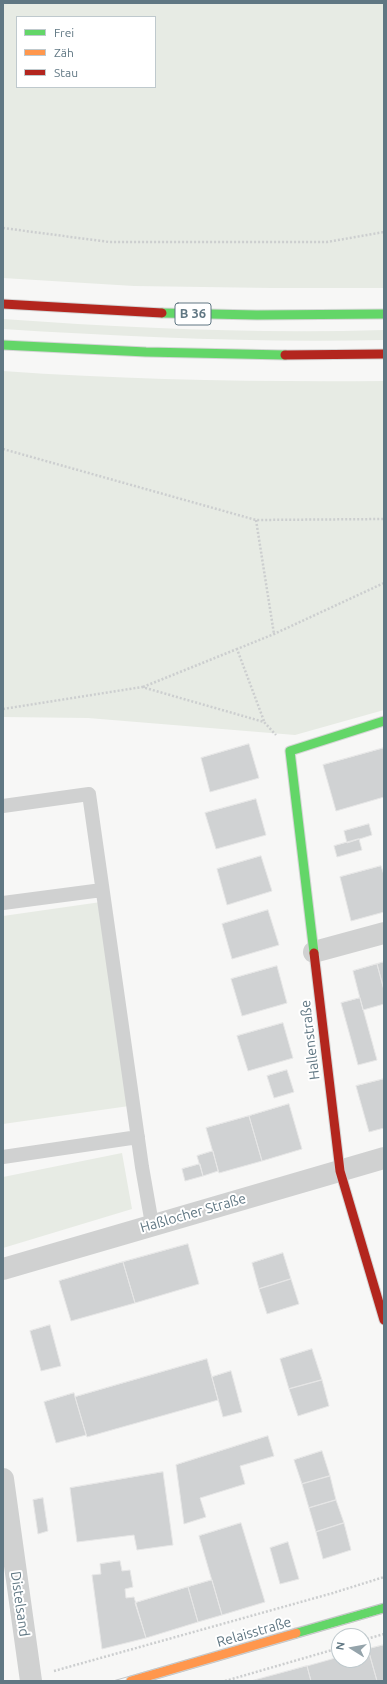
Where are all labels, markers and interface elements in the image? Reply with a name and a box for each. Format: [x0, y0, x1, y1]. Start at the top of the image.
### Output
legend [16, 16, 156, 88]
text: Frei [54, 26, 74, 39]
text: Zäh [54, 46, 74, 59]
text: Stau [54, 66, 78, 79]
road number: B 36 [175, 303, 211, 325]
street label: Hallenstraße [297, 999, 323, 1081]
street label: Haßlocher Straße [138, 1190, 248, 1236]
street label: Distelsand [7, 1570, 33, 1638]
street label: Relaisstraße [215, 1613, 293, 1651]
north arrow [331, 1628, 371, 1668]
text: N [334, 1641, 347, 1651]

